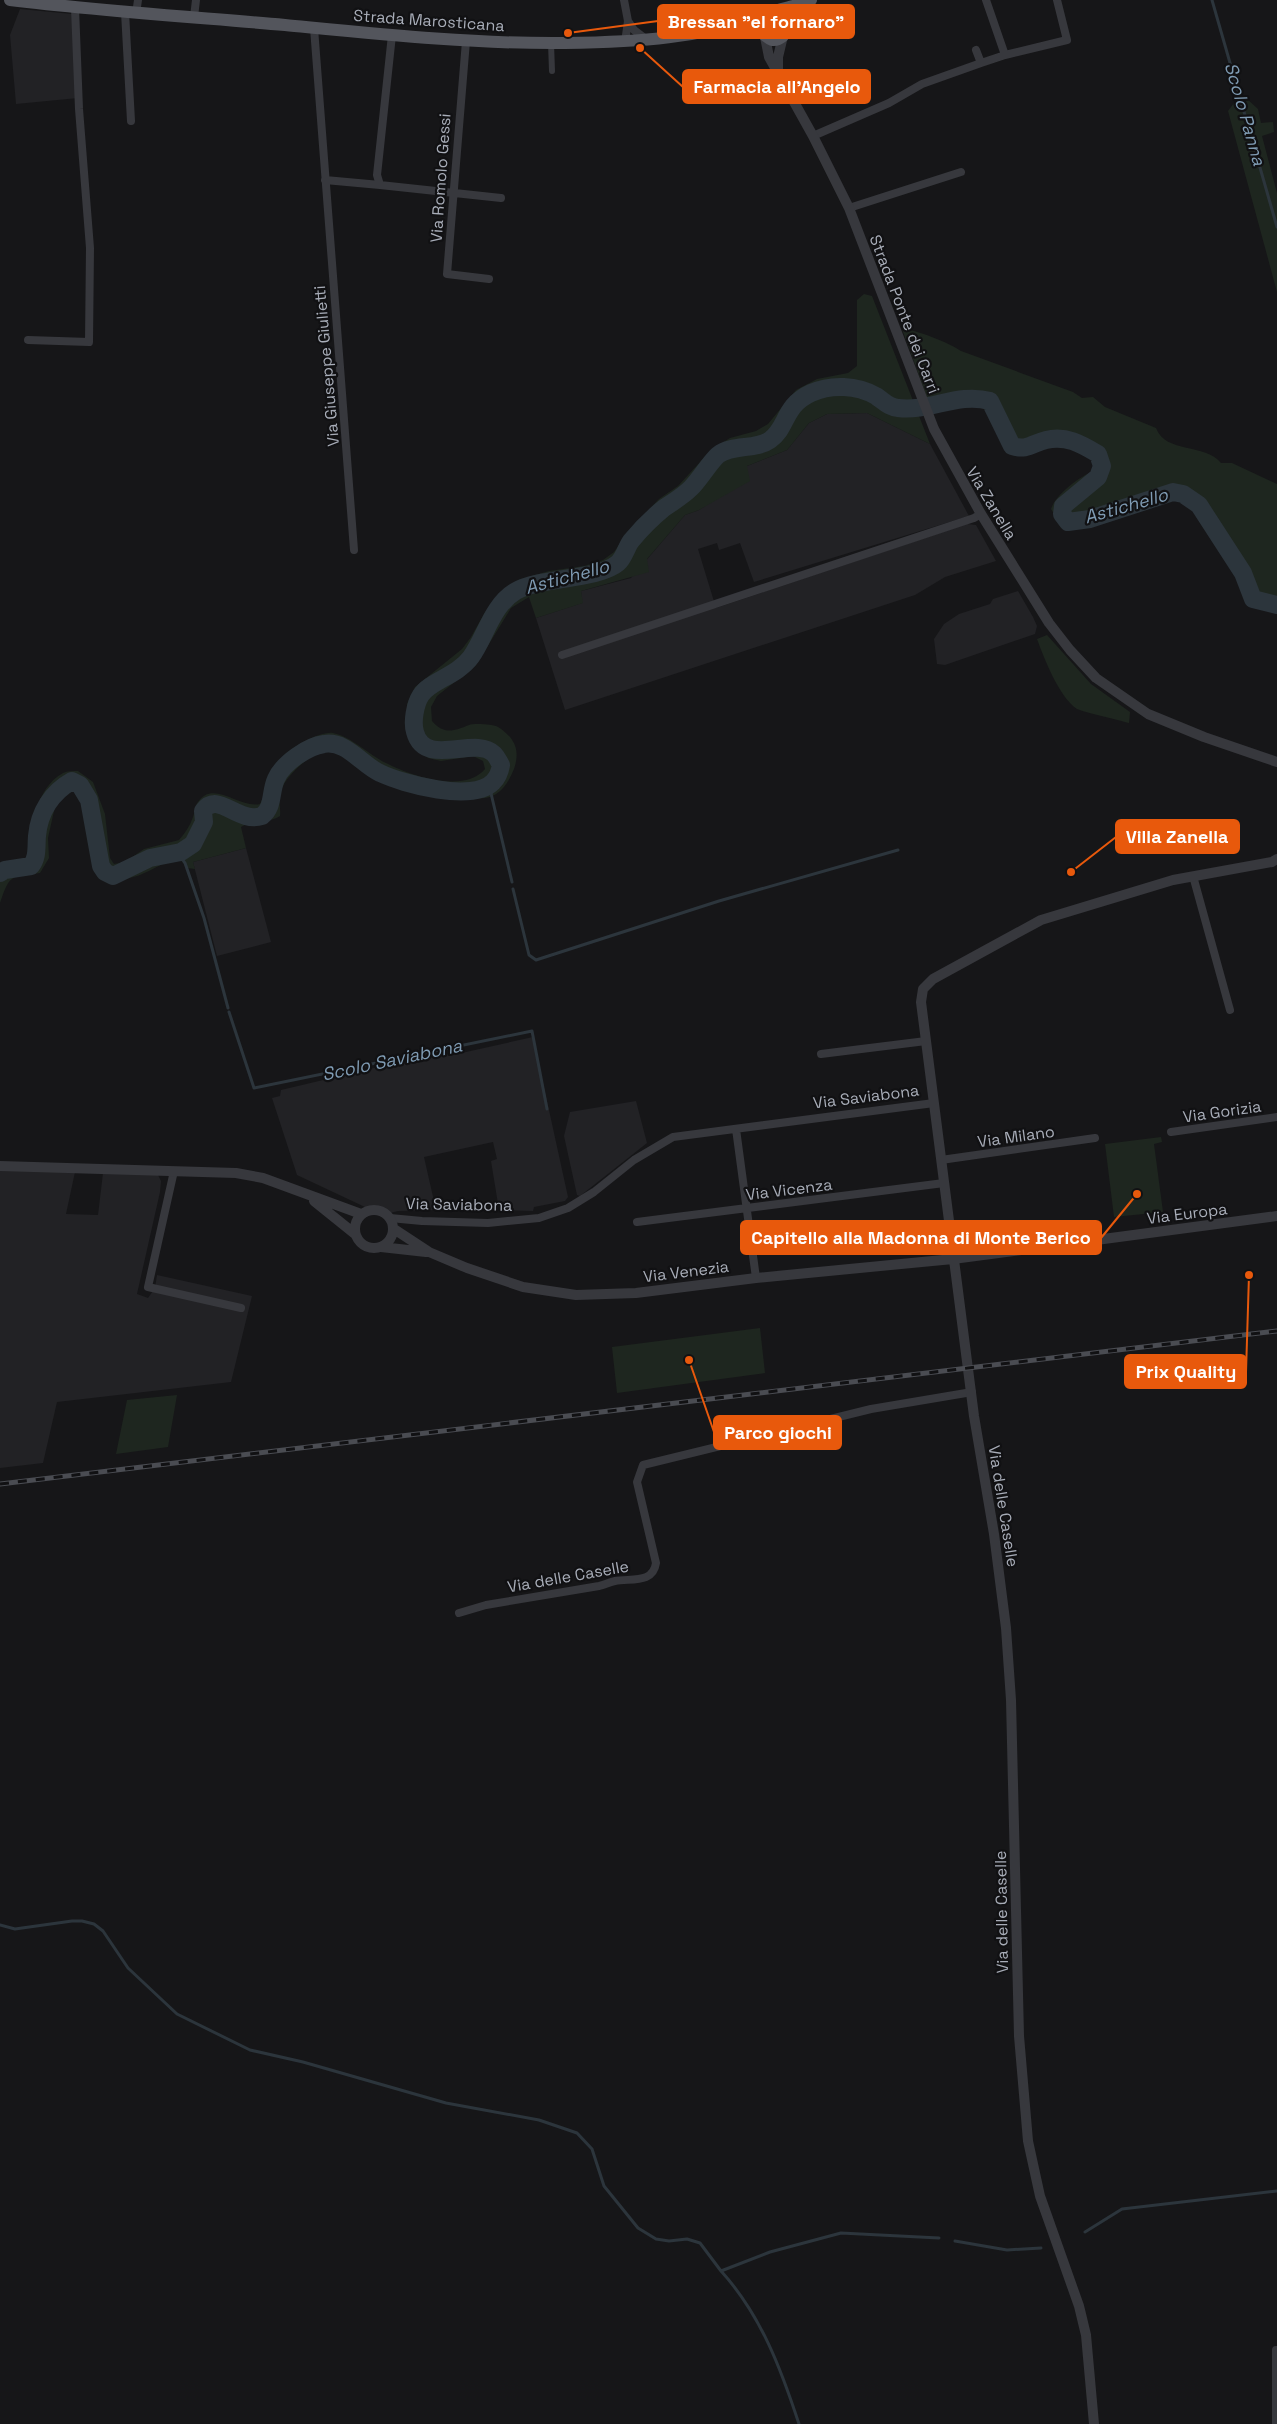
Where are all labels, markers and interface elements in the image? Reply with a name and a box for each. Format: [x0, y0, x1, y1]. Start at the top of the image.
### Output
street label: Strada Marosticana [353, 5, 505, 36]
callout: Bressan "el fornaro" [658, 5, 854, 38]
text: Bressan "el fornaro" [668, 10, 844, 33]
water label: Scolo Panna [1220, 60, 1271, 169]
callout: Farmacia all'Angelo [683, 70, 870, 103]
text: Farmacia all'Angelo [693, 75, 861, 98]
street label: Via Romolo Gessi [426, 113, 455, 243]
street label: Strada Ponte dei Carri [865, 232, 944, 396]
street label: Via Giuseppe Giulietti [309, 285, 344, 447]
street label: Via Zanella [961, 463, 1022, 544]
water label: Astichello [1081, 482, 1171, 528]
water label: Astichello [522, 554, 612, 599]
callout: Villa Zanella [1116, 820, 1239, 853]
text: Villa Zanella [1126, 825, 1229, 848]
water label: Scolo Saviabona [320, 1033, 465, 1086]
street label: Via Saviabona [812, 1080, 920, 1113]
street label: Via Gorizia [1181, 1096, 1263, 1127]
street label: Via Milano [976, 1121, 1056, 1152]
street label: Via Vicenza [745, 1174, 834, 1205]
street label: Via Saviabona [405, 1193, 512, 1216]
street label: Via Europa [1146, 1198, 1229, 1229]
callout: Capitello alla Madonna di Monte Berico [741, 1221, 1101, 1254]
text: Capitello alla Madonna di Monte Berico [751, 1226, 1091, 1249]
street label: Via Venezia [642, 1256, 730, 1287]
callout: Prix Quality [1125, 1355, 1246, 1388]
text: Prix Quality [1136, 1360, 1236, 1383]
callout: Parco giochi [714, 1416, 841, 1449]
text: Parco giochi [724, 1421, 832, 1444]
street label: Via delle Caselle [984, 1444, 1023, 1568]
street label: Via delle Caselle [506, 1555, 630, 1598]
street label: Via delle Caselle [990, 1850, 1013, 1974]

